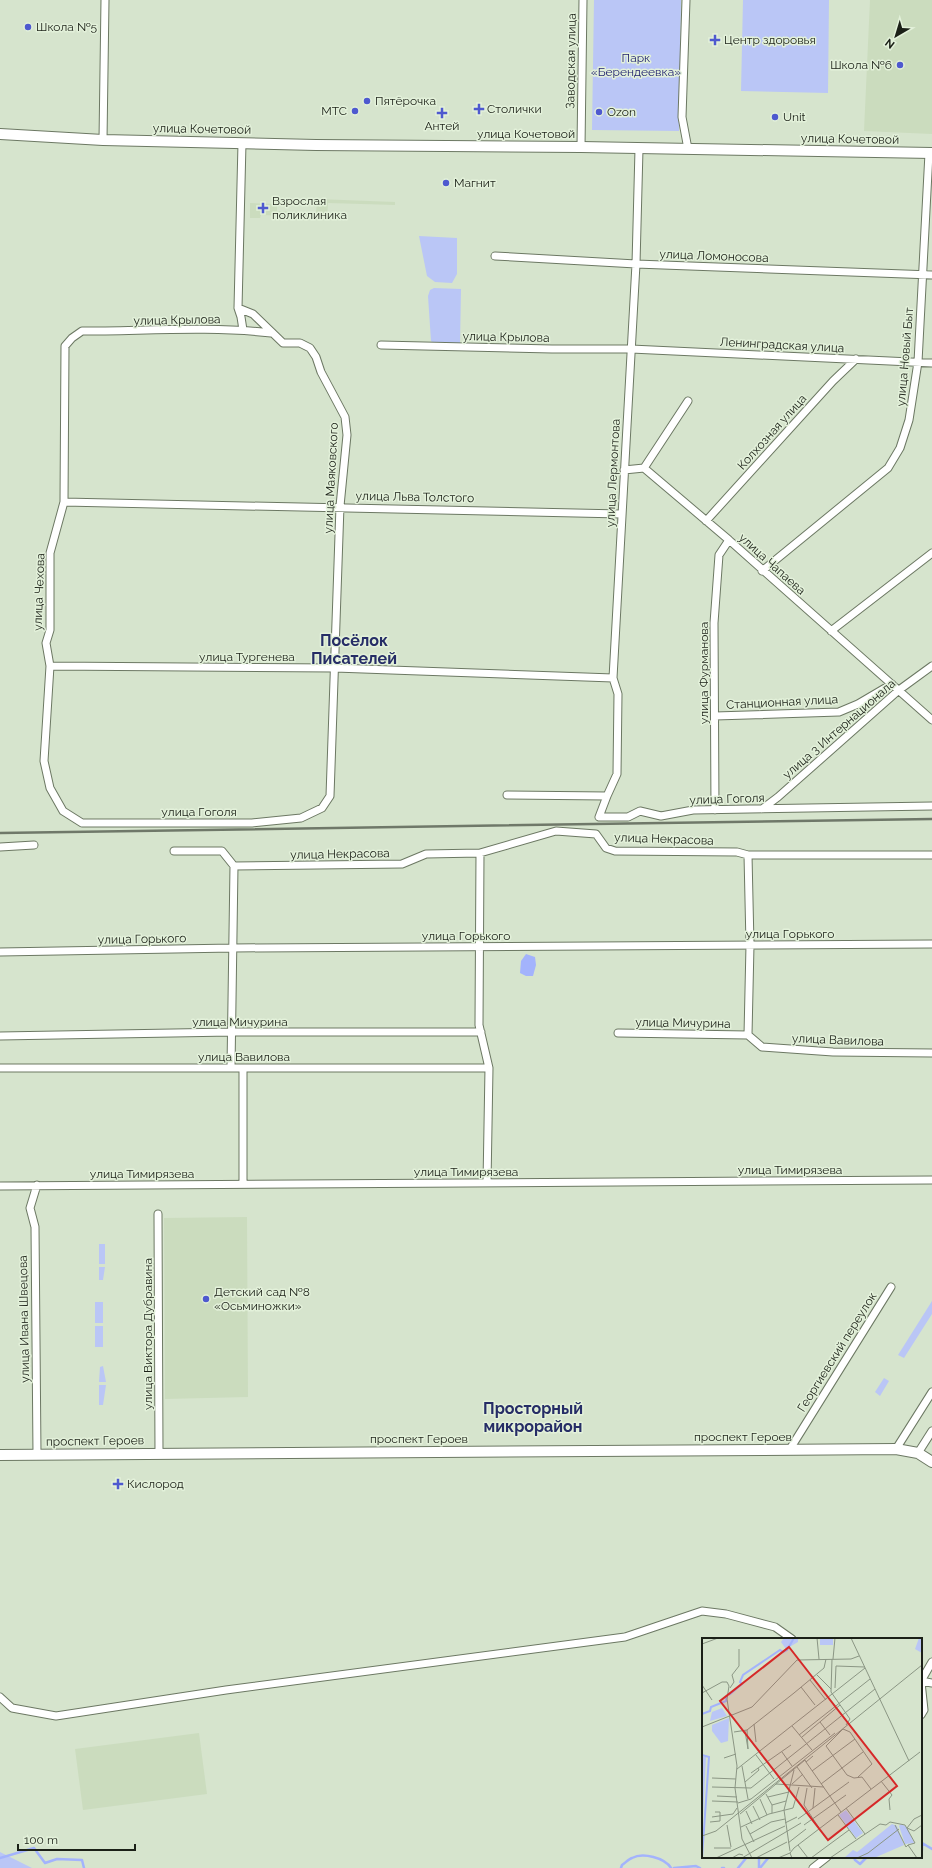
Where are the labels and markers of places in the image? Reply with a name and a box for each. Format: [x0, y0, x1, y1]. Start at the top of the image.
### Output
place label: Школа №5 [36, 20, 98, 34]
marker: Школа №5 [23, 22, 33, 32]
place label: Центр здоровья [724, 33, 816, 47]
marker: Центр здоровья [709, 34, 721, 46]
place label: Школа №6 [830, 58, 892, 72]
marker: Школа №6 [895, 60, 905, 70]
place label: Пятёрочка [375, 94, 436, 108]
marker: Пятёрочка [362, 96, 372, 106]
place label: Столички [487, 102, 542, 116]
place label: МТС [321, 104, 347, 118]
marker: Столички [474, 104, 484, 114]
place label: Ozon [607, 105, 636, 119]
marker: МТС [350, 106, 360, 116]
marker: Ozon [594, 107, 604, 117]
marker: Антей [437, 108, 447, 118]
place label: Unit [783, 110, 806, 124]
marker: Unit [770, 112, 780, 122]
place label: Антей [424, 119, 460, 133]
place label: Магнит [454, 176, 496, 190]
marker: Магнит [441, 178, 451, 188]
place label: Взрослая поликлиника [272, 194, 347, 222]
marker: Взрослая поликлиника [257, 202, 269, 214]
place label: Детский сад №8 «Осьминожки» [214, 1285, 310, 1313]
marker: Детский сад №8 «Осьминожки» [201, 1294, 211, 1304]
place label: Кислород [127, 1477, 184, 1491]
marker: Кислород [112, 1478, 124, 1490]

